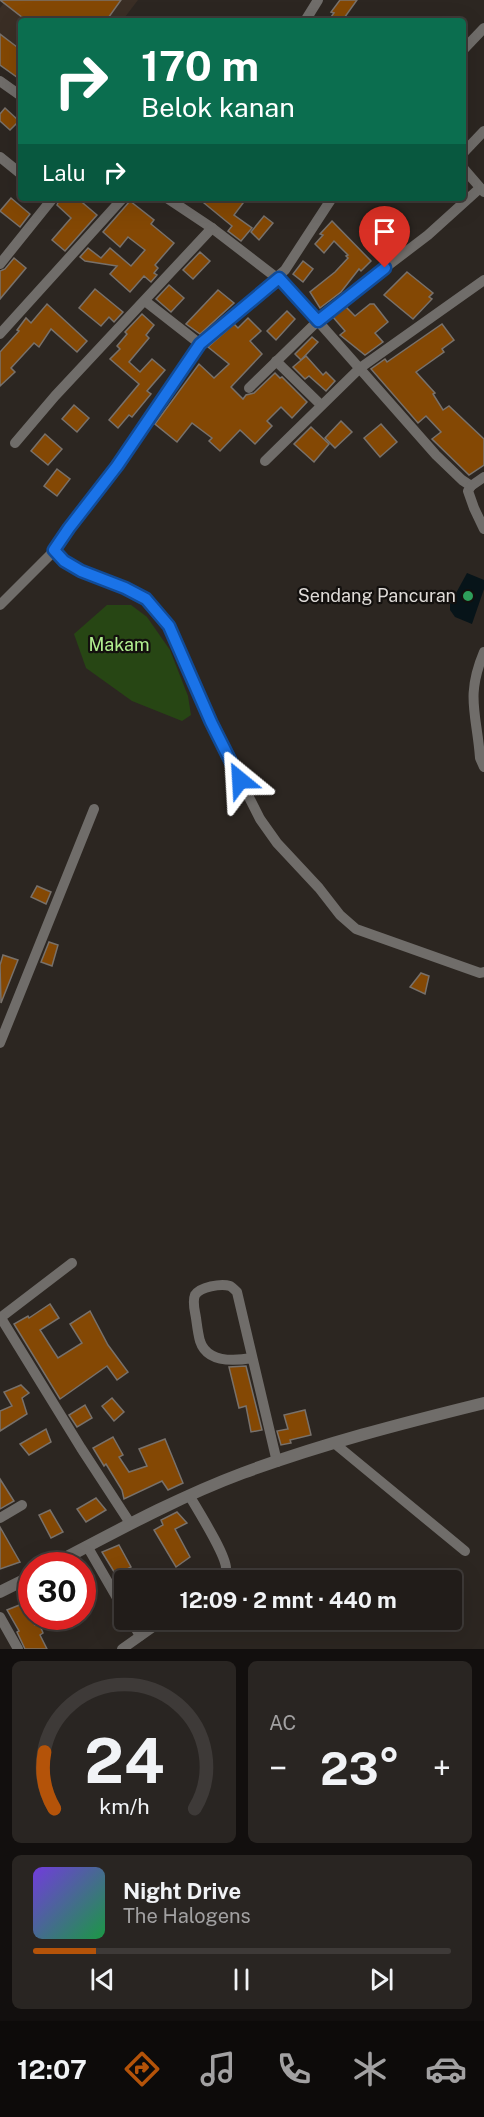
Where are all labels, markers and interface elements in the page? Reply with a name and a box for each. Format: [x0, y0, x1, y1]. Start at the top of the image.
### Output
text: 170 m [141, 41, 259, 90]
icon: right [42, 42, 120, 120]
text: Belok kanan [141, 91, 295, 123]
icon: right [98, 156, 131, 189]
text: Lalu [42, 160, 86, 186]
pin [359, 206, 410, 268]
icon: arrive [368, 215, 401, 248]
place label: Sendang Pancuran [298, 585, 456, 606]
marker: Sendang Pancuran [461, 589, 475, 603]
park label: Makam [88, 634, 150, 655]
position arrow [208, 748, 272, 812]
speed limit sign: 30 [18, 1552, 96, 1630]
text: 12:09 · 2 mnt · 440 m [179, 1587, 397, 1613]
text: AC [269, 1711, 296, 1735]
text: 24 [84, 1724, 164, 1797]
text: 23° [320, 1742, 400, 1795]
text: − [269, 1749, 287, 1787]
text: + [433, 1749, 451, 1787]
text: km/h [99, 1794, 149, 1819]
text: Night Drive [123, 1878, 241, 1904]
text: The Halogens [123, 1904, 251, 1928]
icon: previous [86, 1963, 119, 1996]
icon: pause [225, 1963, 258, 1996]
icon: next [365, 1963, 398, 1996]
icon: directions [121, 2048, 163, 2090]
icon: music [197, 2048, 239, 2090]
icon: phone [273, 2048, 315, 2090]
icon: climate [349, 2048, 391, 2090]
icon: car [425, 2048, 467, 2090]
text: 12:07 [17, 2053, 87, 2085]

